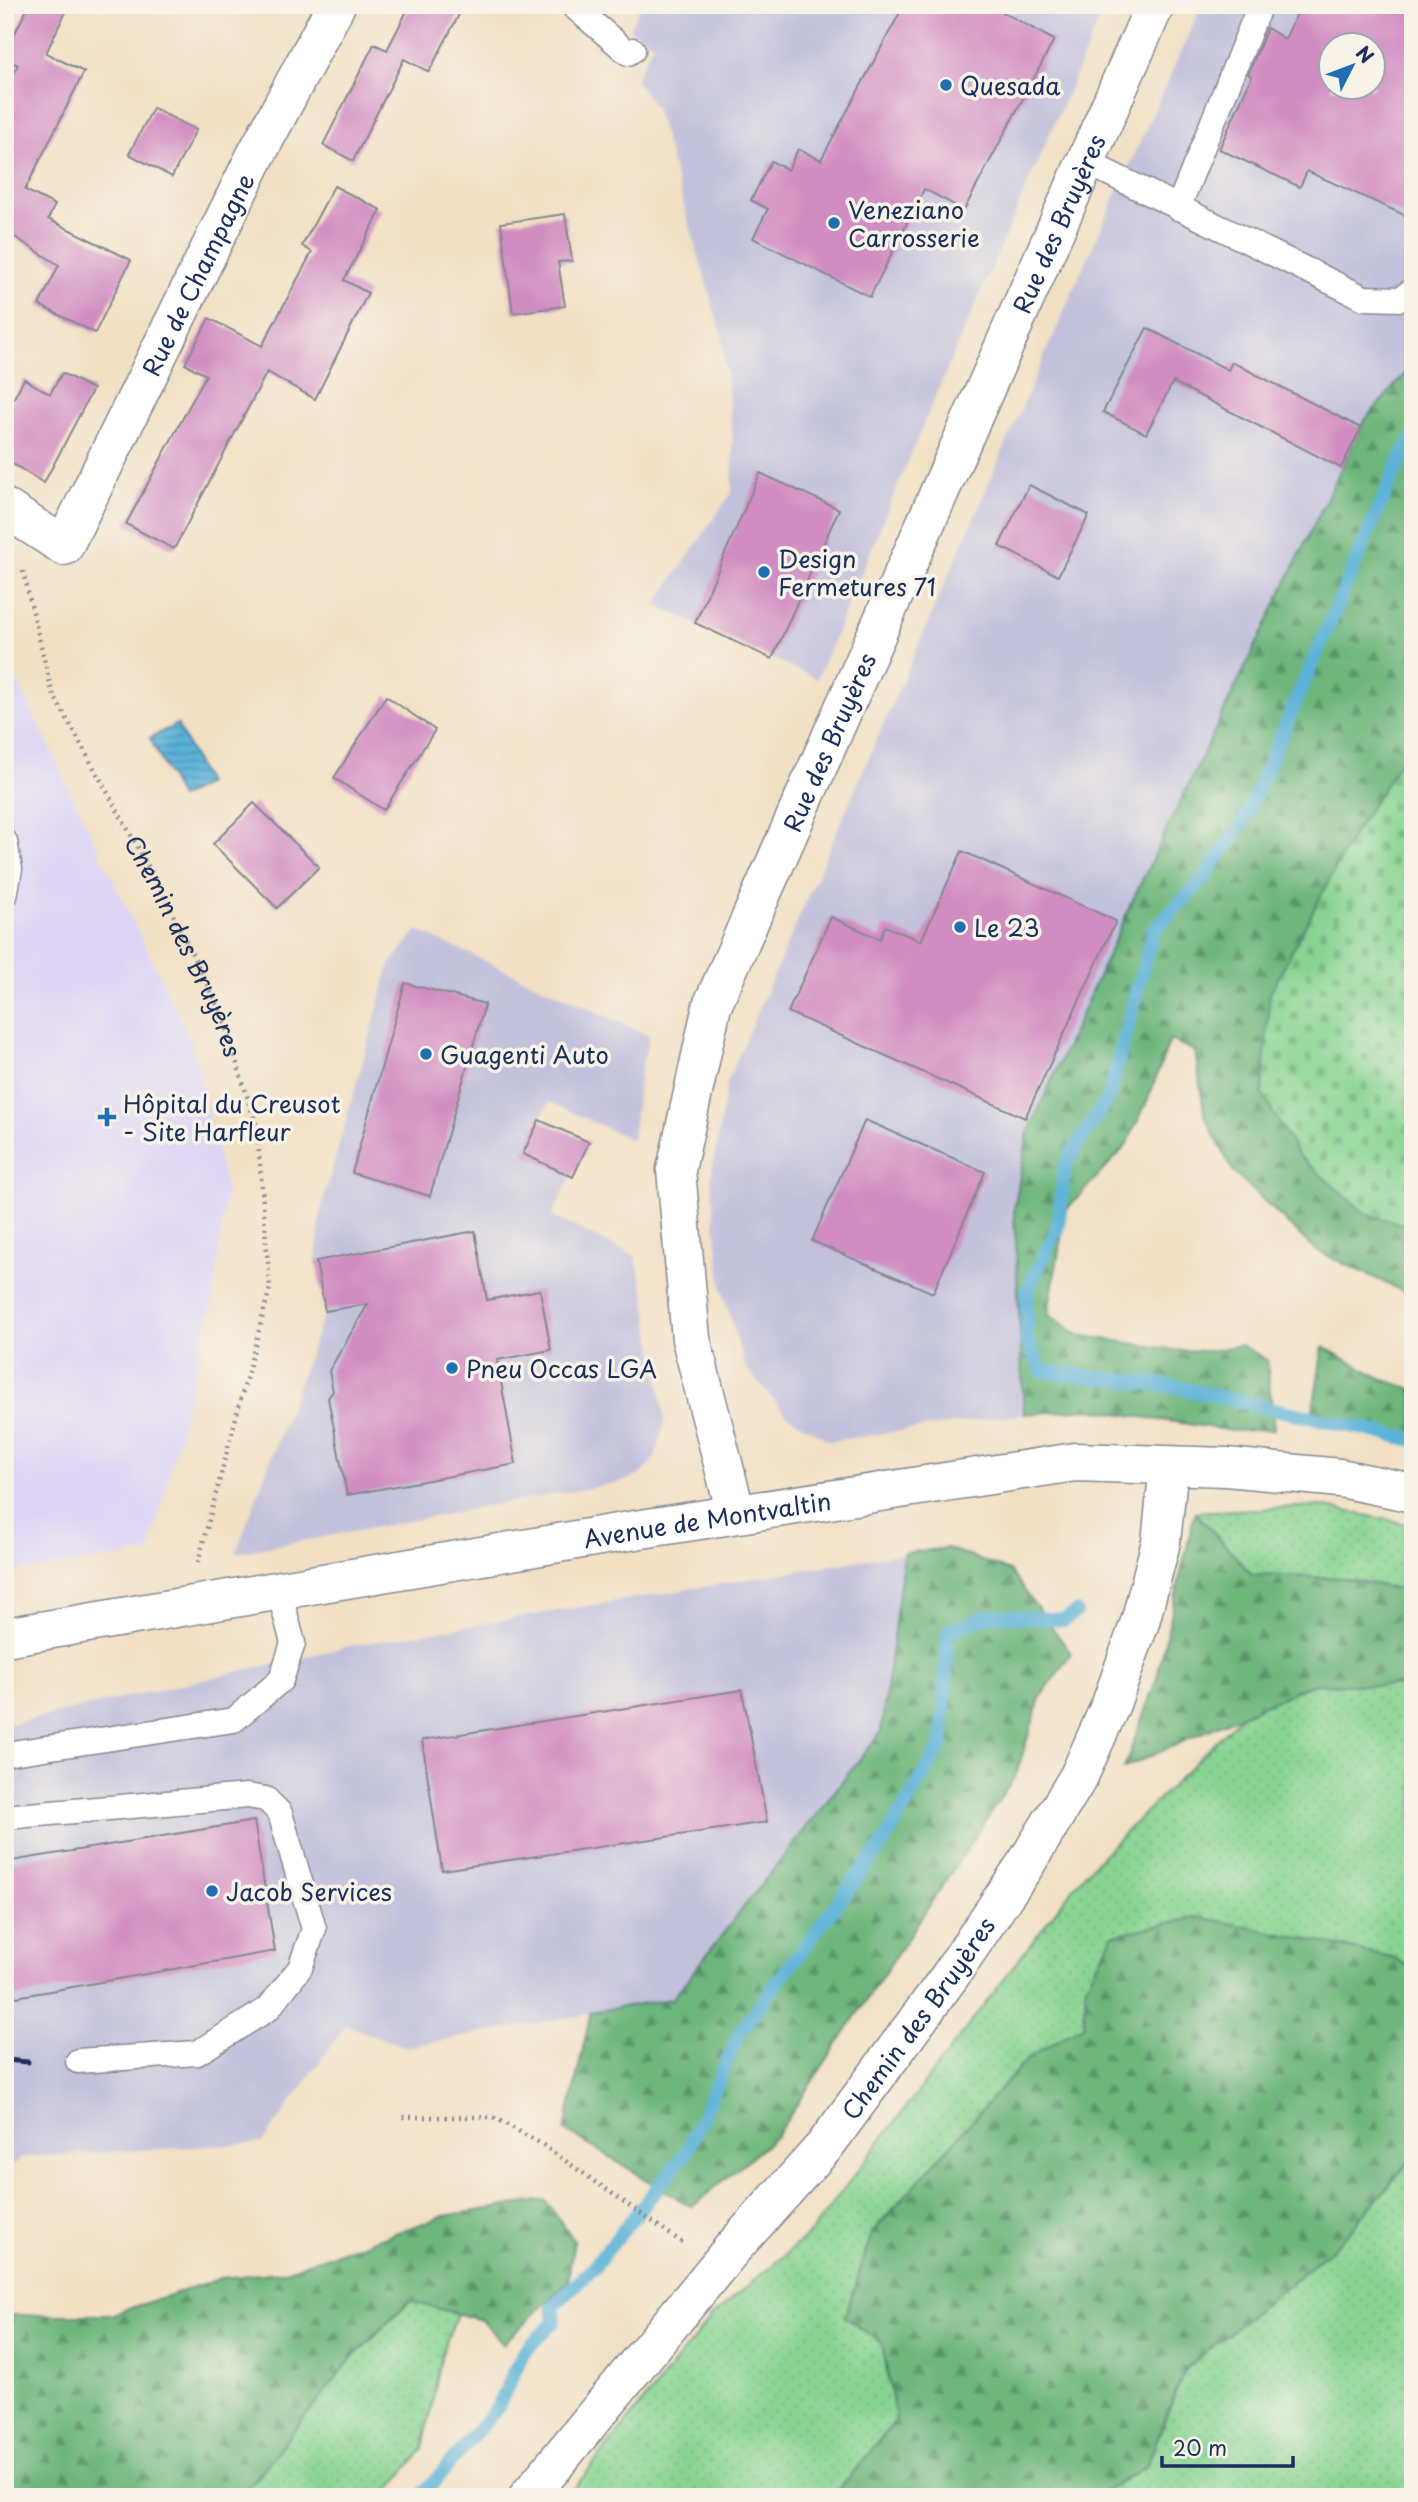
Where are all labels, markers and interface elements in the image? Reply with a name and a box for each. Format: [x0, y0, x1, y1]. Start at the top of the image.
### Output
north arrow [1316, 32, 1386, 102]
text: N [1350, 39, 1381, 69]
place label: Quesada [960, 67, 1060, 103]
marker: Quesada [938, 77, 954, 93]
street label: Rue des Bruyères [1003, 128, 1114, 319]
street label: Rue de Champagne [132, 166, 263, 382]
place label: Veneziano Carrosserie [848, 191, 980, 255]
marker: Veneziano Carrosserie [826, 215, 842, 231]
place label: Design Fermetures 71 [778, 540, 936, 604]
marker: Design Fermetures 71 [756, 564, 772, 580]
street label: Rue des Bruyères [773, 647, 884, 837]
street label: Chemin des Bruyères [116, 828, 252, 1061]
place label: Le 23 [974, 909, 1040, 945]
marker: Le 23 [952, 919, 968, 935]
place label: Guagenti Auto [440, 1036, 609, 1072]
marker: Guagenti Auto [418, 1046, 434, 1062]
place label: Hôpital du Creusot - Site Harfleur [123, 1085, 341, 1149]
marker: Hôpital du Creusot - Site Harfleur [97, 1107, 117, 1127]
place label: Pneu Occas LGA [466, 1350, 657, 1386]
marker: Pneu Occas LGA [444, 1360, 460, 1376]
street label: Avenue de Montvaltin [581, 1482, 833, 1556]
place label: Jacob Services [226, 1873, 392, 1909]
marker: Jacob Services [204, 1883, 220, 1899]
street label: Chemin des Bruyères [832, 1909, 1003, 2127]
scale bar [1162, 2425, 1294, 2469]
text: 20 m [1173, 2431, 1227, 2463]

